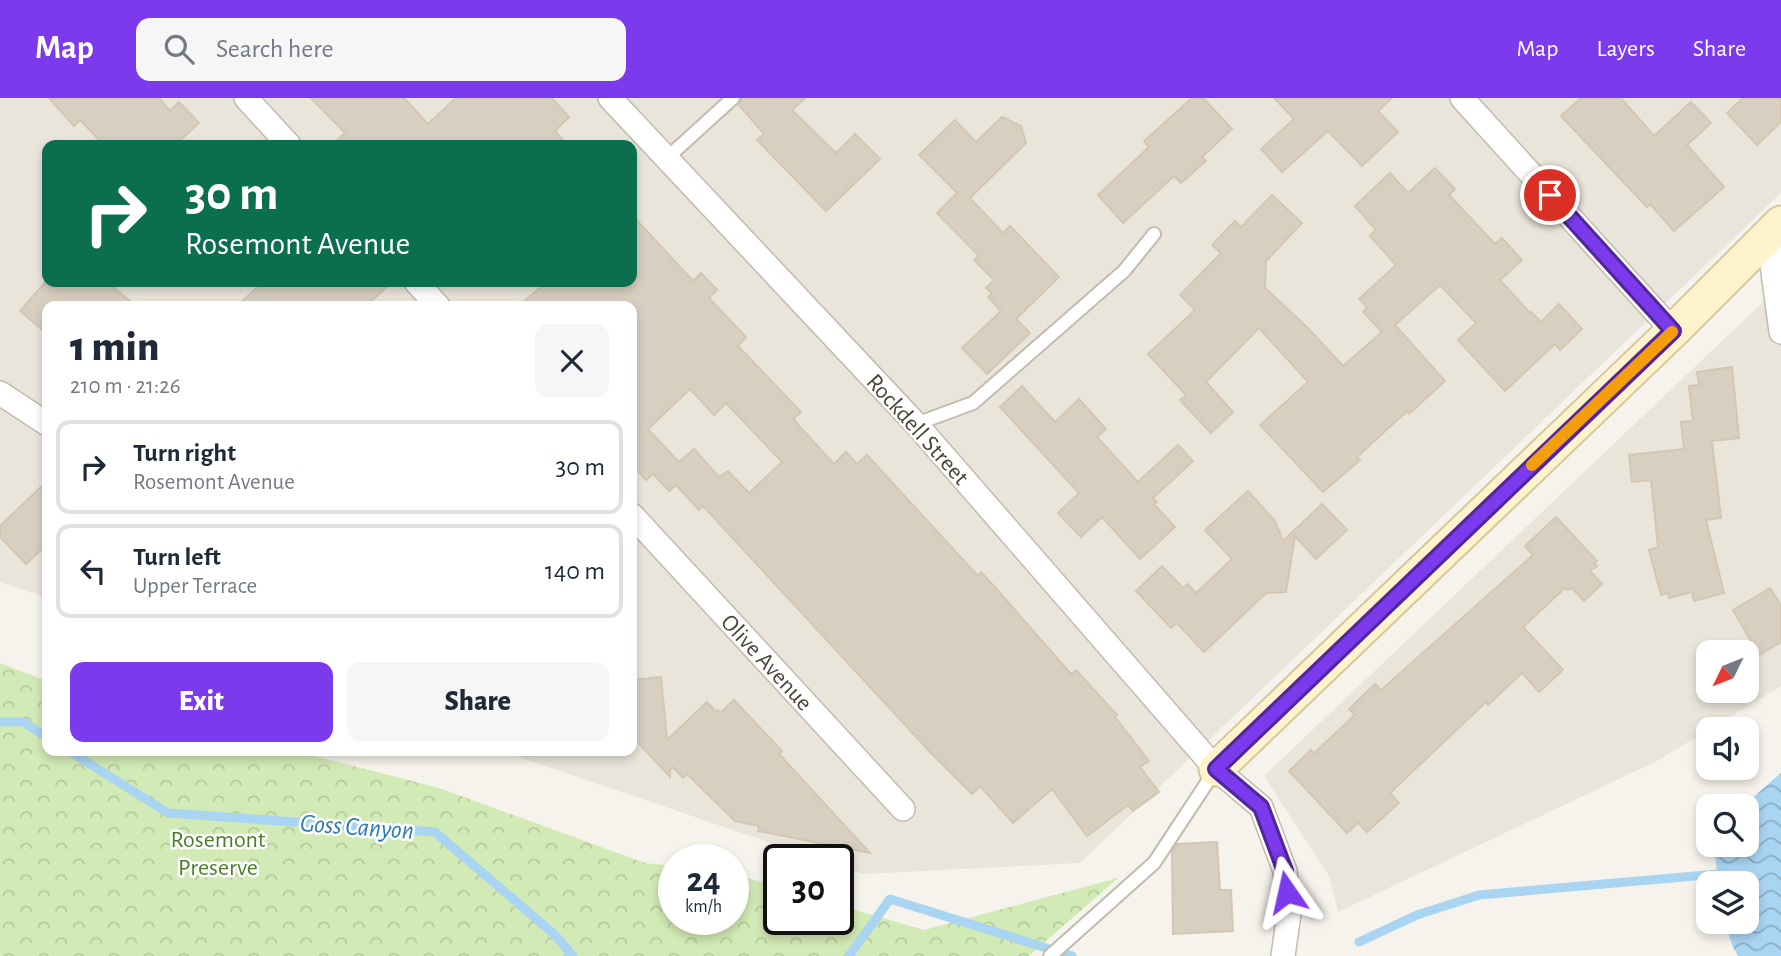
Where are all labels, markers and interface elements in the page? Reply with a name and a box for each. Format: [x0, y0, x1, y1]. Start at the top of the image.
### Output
search box [136, 18, 626, 81]
icon: search [160, 30, 198, 68]
text: Map [35, 32, 94, 65]
text: Search here [216, 36, 334, 62]
text: Map [1516, 37, 1558, 61]
text: Layers [1596, 37, 1655, 61]
text: Share [1693, 37, 1746, 61]
pin [1520, 165, 1580, 225]
icon: right [70, 168, 161, 259]
text: 30 m [185, 170, 279, 219]
icon: arrive [1531, 176, 1569, 214]
text: Rosemont Avenue [185, 228, 410, 260]
button: close [535, 324, 609, 398]
text: 1 min [70, 326, 159, 368]
street label: Rockdell Street [862, 370, 973, 490]
text: 210 m · 21:26 [70, 375, 181, 398]
text: Turn right [133, 440, 236, 466]
icon: right [74, 448, 112, 486]
text: 30 m [555, 454, 605, 480]
text: Rosemont Avenue [133, 471, 295, 494]
text: Turn left [133, 544, 221, 570]
icon: left [74, 552, 112, 590]
text: 140 m [545, 558, 605, 584]
text: Upper Terrace [133, 575, 257, 598]
street label: Olive Avenue [716, 610, 817, 715]
north arrow [1696, 640, 1759, 704]
map controls [1696, 640, 1759, 934]
button: Exit [70, 662, 333, 742]
button: Share [347, 662, 609, 742]
button: sound [1696, 717, 1759, 780]
button: search [1696, 794, 1759, 857]
water label: Goss Canyon [299, 810, 415, 844]
park label: Rosemont Preserve [171, 828, 266, 880]
speed limit sign: 30 [763, 844, 854, 935]
position arrow [1250, 855, 1324, 929]
text: 24 [686, 863, 721, 898]
button: layers [1696, 871, 1759, 934]
text: km/h [685, 898, 722, 916]

